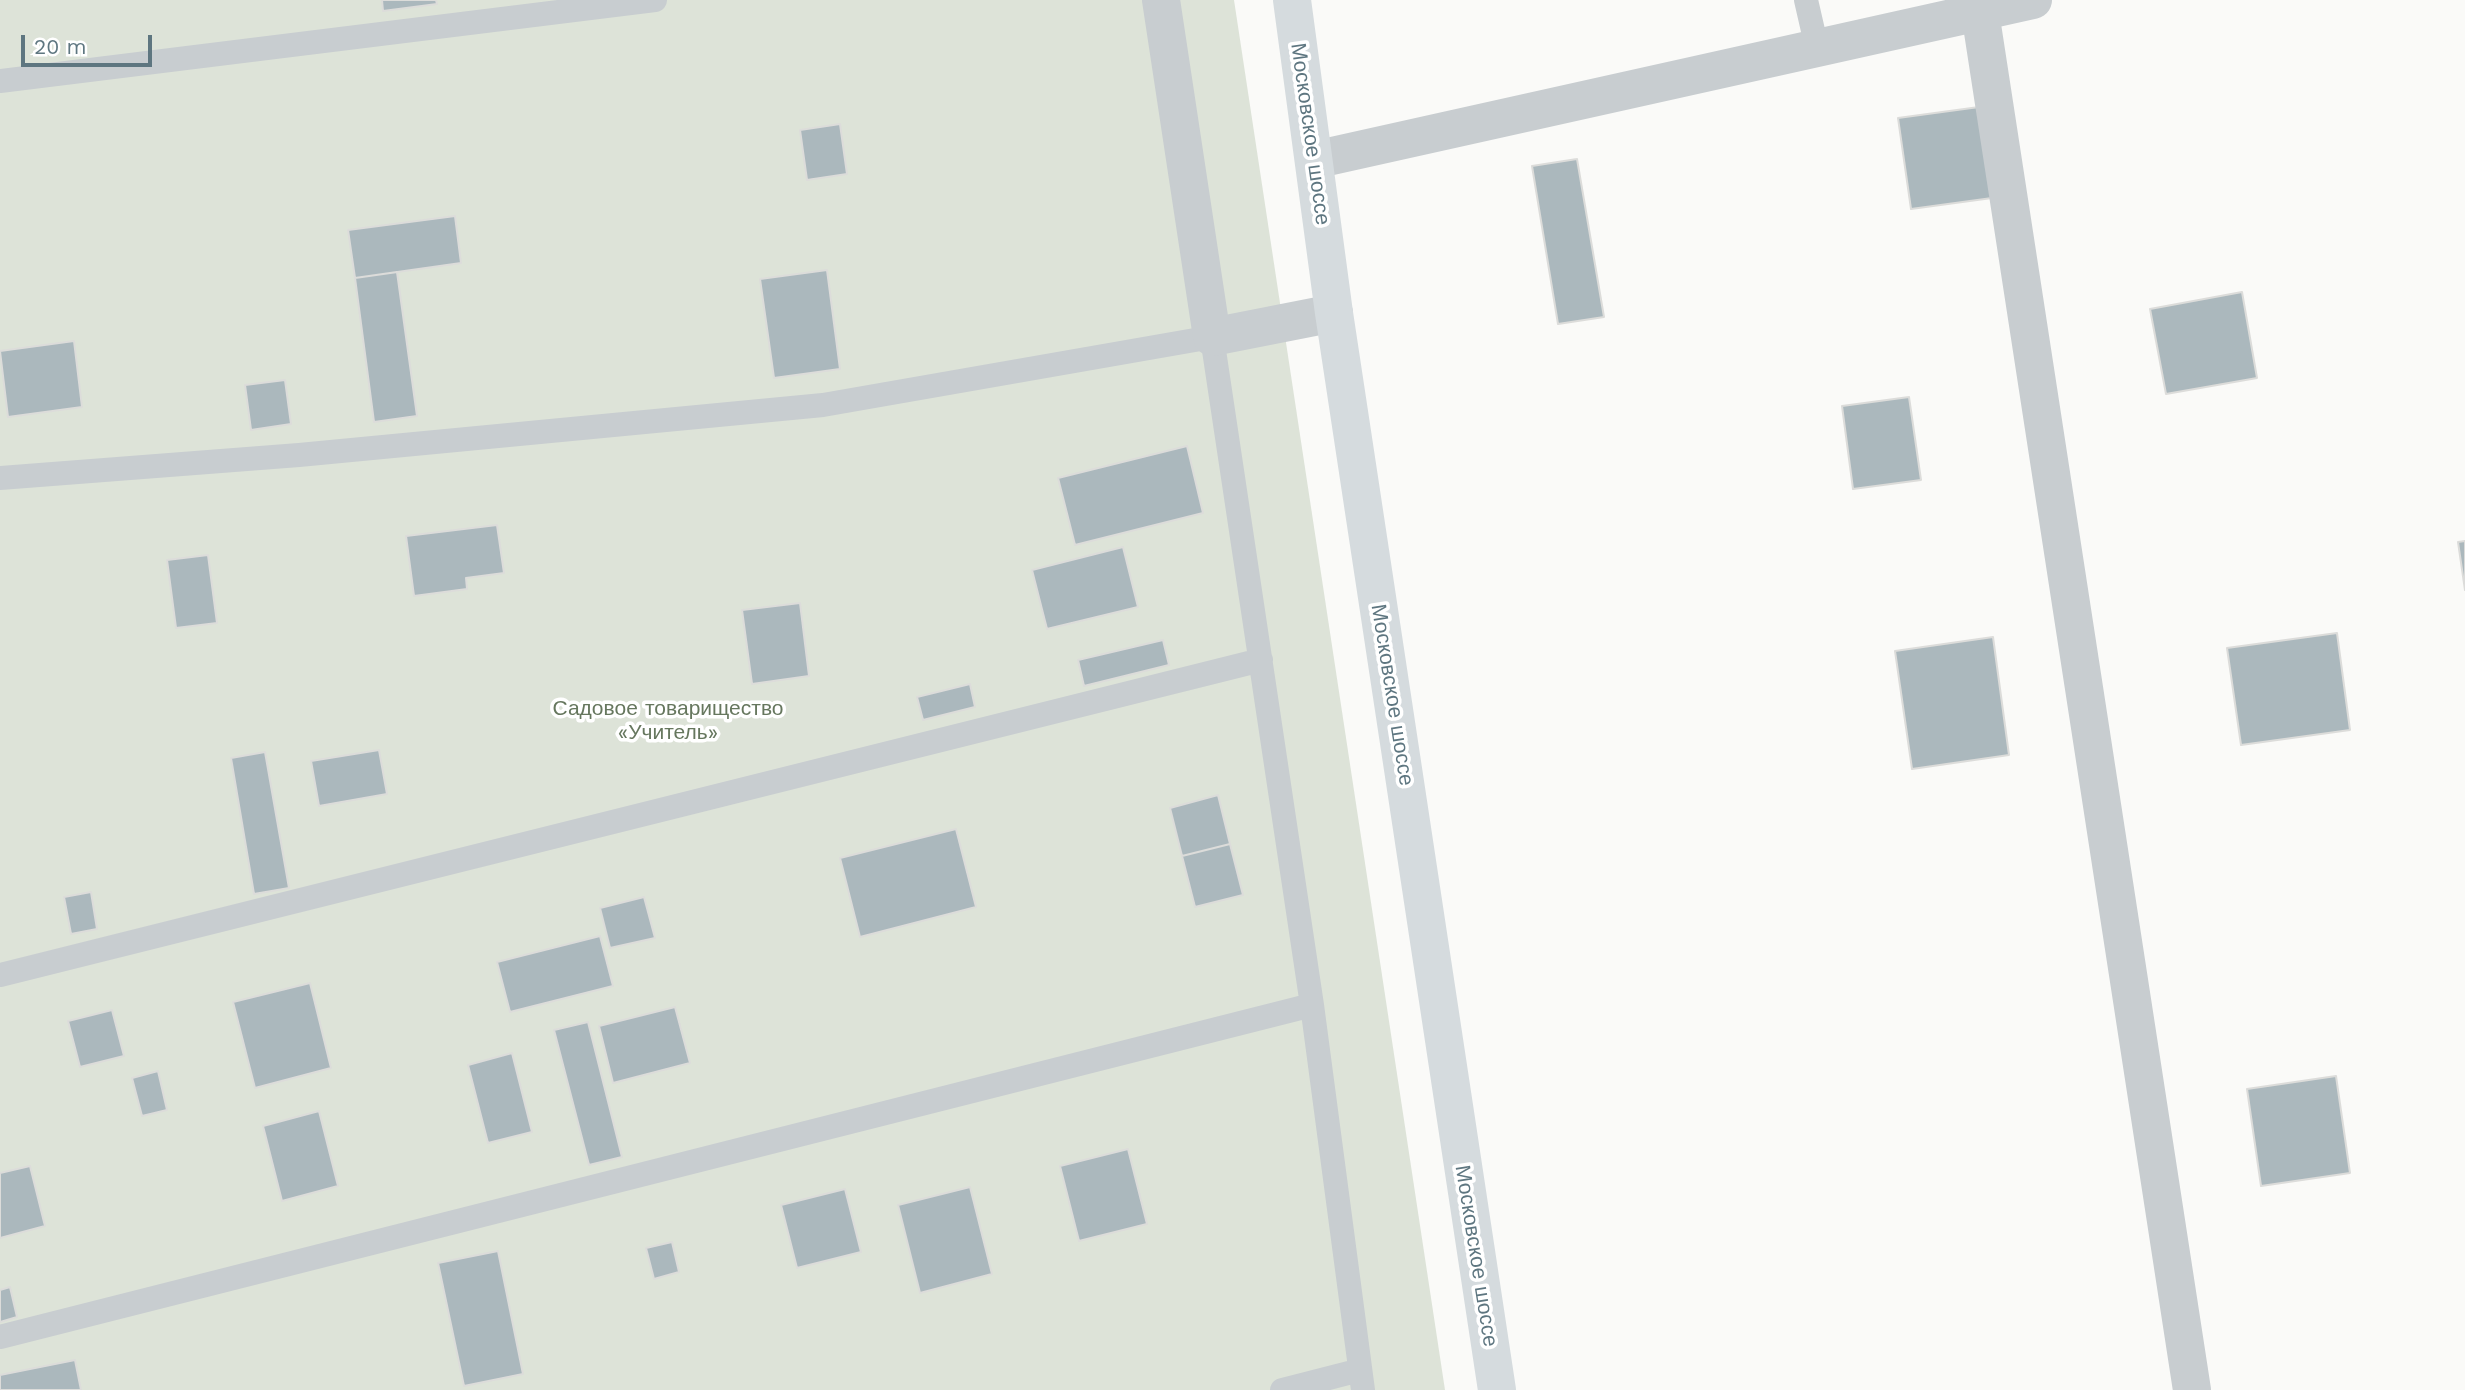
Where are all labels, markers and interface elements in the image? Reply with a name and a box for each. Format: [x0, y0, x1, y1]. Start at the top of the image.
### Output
scale bar [24, 21, 156, 65]
text: 20 m [34, 34, 86, 59]
street label: Московское шоссе [1285, 41, 1335, 227]
street label: Московское шоссе [1365, 602, 1419, 788]
park label: Садовое товарищество «Учитель» [553, 696, 783, 746]
street label: Московское шоссе [1449, 1163, 1503, 1349]

